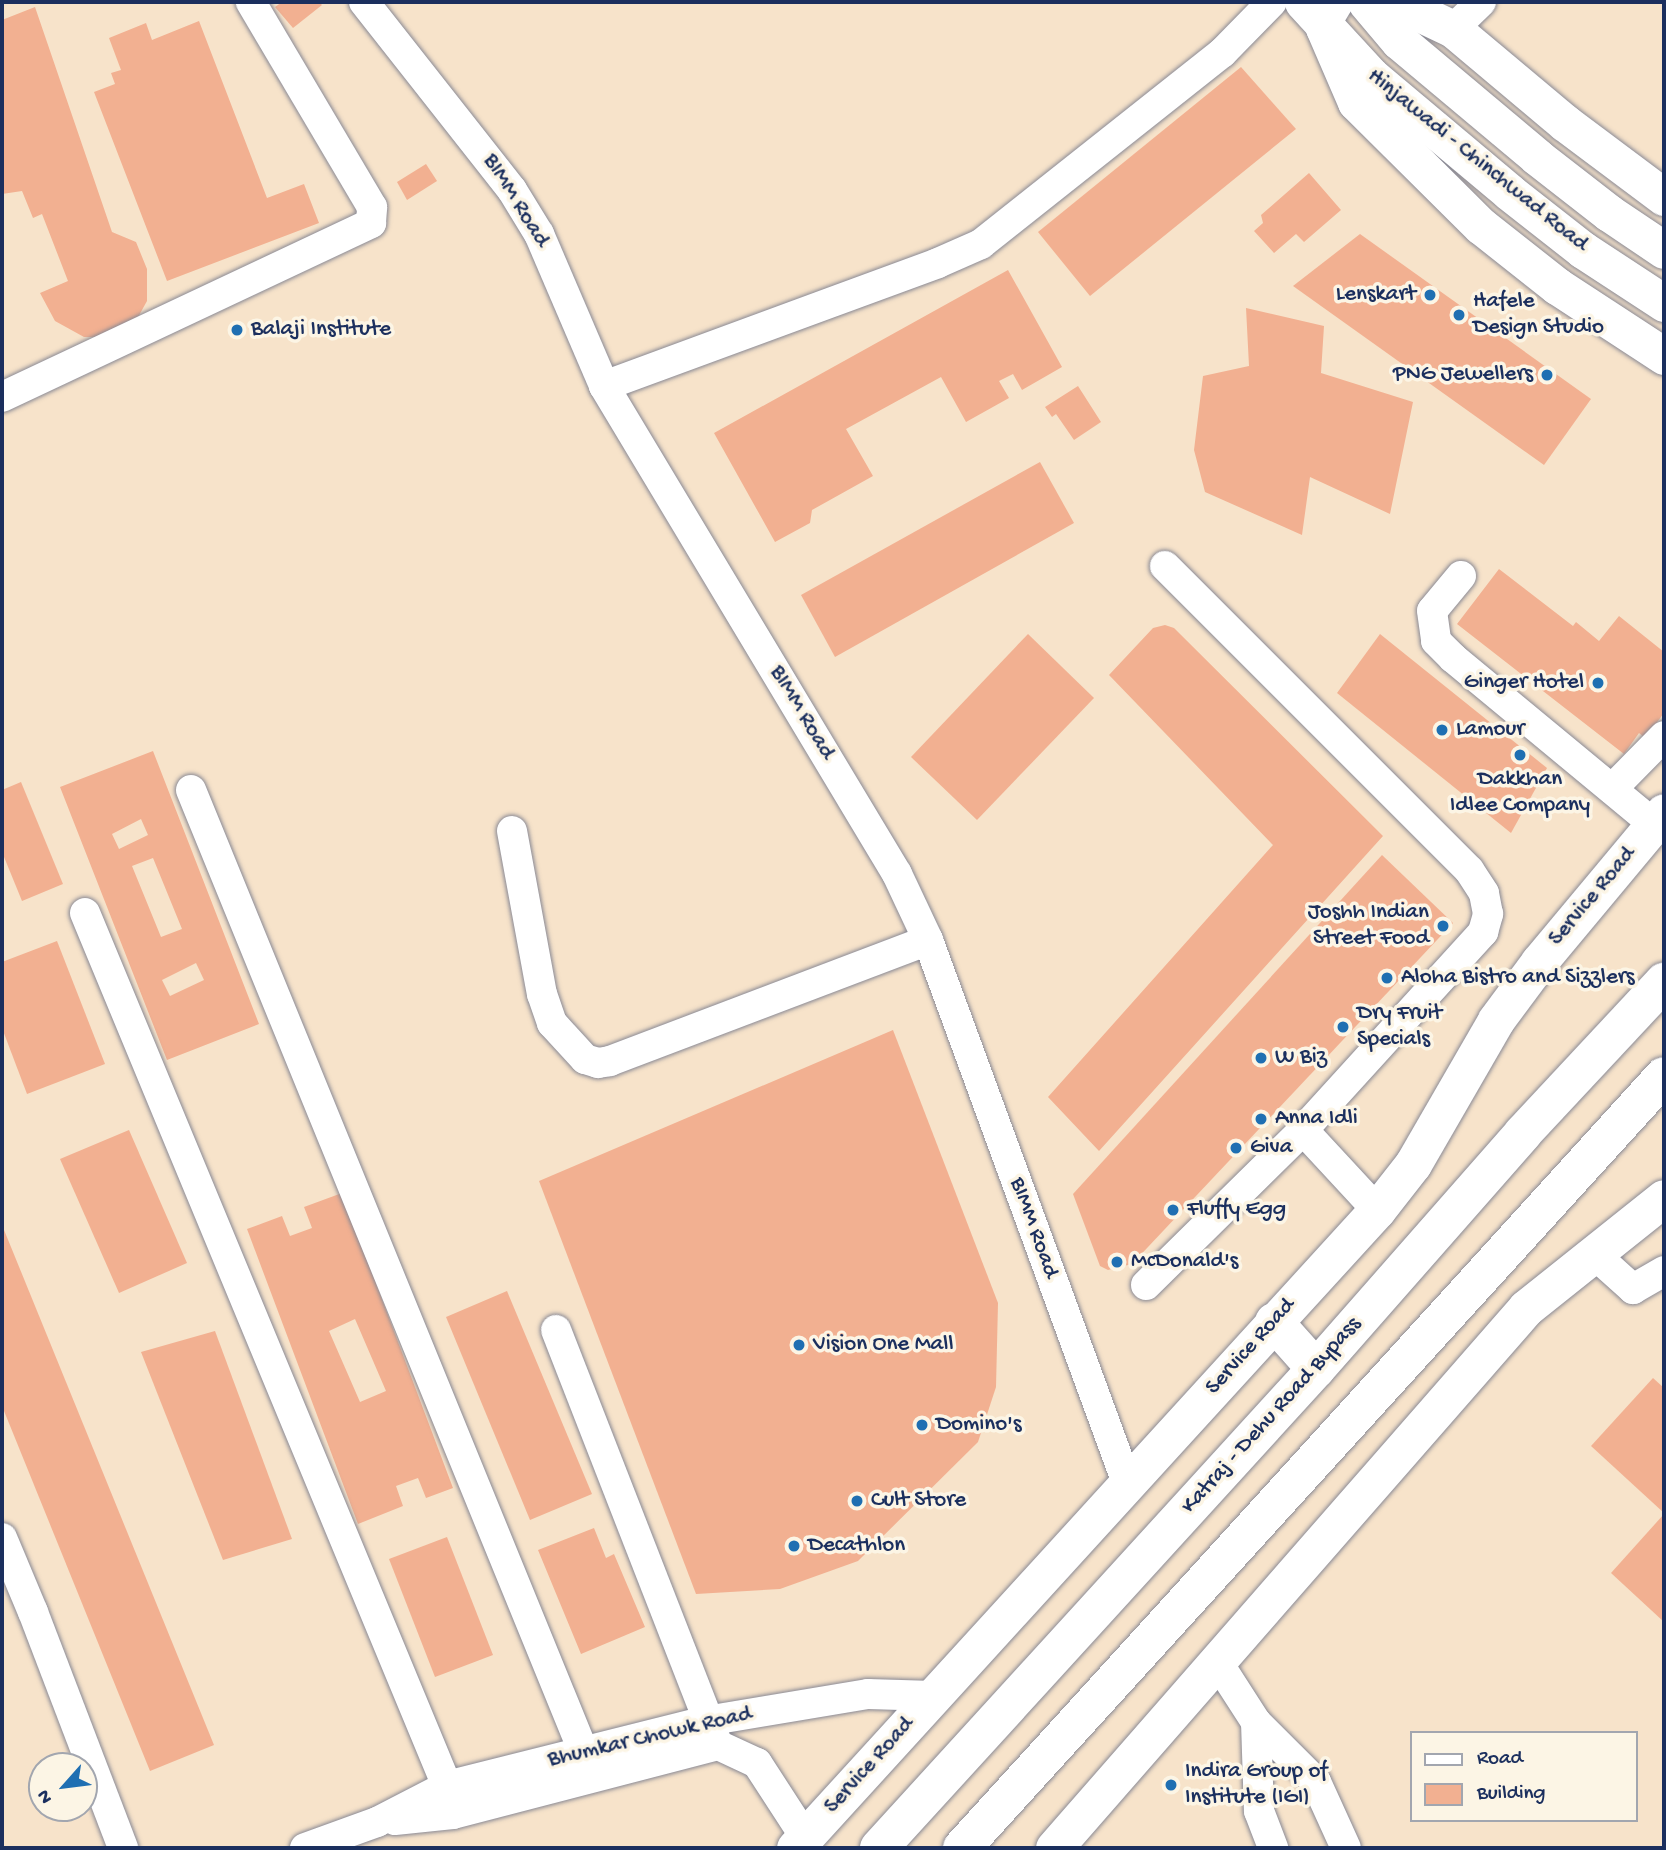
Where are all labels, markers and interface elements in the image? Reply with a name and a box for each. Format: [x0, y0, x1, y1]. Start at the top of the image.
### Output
street label: Hinjawadi - Chinchwad Road [1361, 63, 1593, 259]
street label: BIMM Road [476, 149, 554, 253]
place label: Lenskart [1336, 281, 1416, 309]
marker: Lenskart [1422, 287, 1438, 303]
place label: Hafele Design Studio [1473, 288, 1604, 342]
marker: Hafele Design Studio [1451, 307, 1467, 323]
place label: Balaji Institute [251, 316, 391, 344]
marker: Balaji Institute [229, 322, 245, 338]
place label: PNG Jewellers [1393, 361, 1533, 389]
marker: PNG Jewellers [1539, 367, 1555, 383]
street label: BIMM Road [762, 661, 840, 765]
place label: Ginger Hotel [1464, 669, 1584, 697]
marker: Ginger Hotel [1590, 675, 1606, 691]
place label: Lamour [1456, 716, 1524, 744]
marker: Lamour [1434, 722, 1450, 738]
marker: Dakkhan Idlee Company [1512, 747, 1528, 763]
place label: Dakkhan Idlee Company [1450, 766, 1590, 820]
street label: Service Road [1543, 842, 1643, 952]
place label: Joshh Indian Street Food [1308, 899, 1429, 953]
marker: Joshh Indian Street Food [1435, 918, 1451, 934]
place label: Aloha Bistro and Sizzlers [1401, 964, 1634, 992]
marker: Aloha Bistro and Sizzlers [1379, 970, 1395, 986]
place label: Dry Fruit Specials [1357, 1000, 1442, 1054]
marker: Dry Fruit Specials [1335, 1019, 1351, 1035]
place label: W Biz [1275, 1044, 1327, 1072]
marker: W Biz [1253, 1050, 1269, 1066]
place label: Anna Idli [1275, 1105, 1358, 1133]
marker: Anna Idli [1253, 1111, 1269, 1127]
place label: Giva [1250, 1134, 1292, 1162]
marker: Giva [1228, 1140, 1244, 1156]
street label: BIMM Road [1002, 1174, 1064, 1282]
place label: Fluffy Egg [1187, 1196, 1286, 1224]
marker: Fluffy Egg [1165, 1202, 1181, 1218]
place label: McDonald's [1131, 1248, 1238, 1276]
marker: McDonald's [1109, 1254, 1125, 1270]
street label: Service Road [1200, 1293, 1302, 1401]
street label: Katraj - Dehu Road Bypass [1176, 1312, 1368, 1520]
place label: Vision One Mall [813, 1331, 953, 1359]
marker: Vision One Mall [791, 1337, 807, 1353]
place label: Domino's [936, 1411, 1021, 1439]
marker: Domino's [914, 1417, 930, 1433]
place label: Cult Store [871, 1487, 966, 1515]
marker: Cult Store [849, 1493, 865, 1509]
place label: Decathlon [808, 1532, 905, 1560]
marker: Decathlon [786, 1538, 802, 1554]
street label: Bhumkar Chowk Road [545, 1701, 755, 1775]
street label: Service Road [819, 1712, 921, 1820]
legend [1410, 1731, 1638, 1822]
text: Road [1477, 1747, 1523, 1772]
north arrow [28, 1752, 98, 1822]
place label: Indira Group of Institute (IGI) [1185, 1758, 1327, 1812]
marker: Indira Group of Institute (IGI) [1163, 1777, 1179, 1793]
text: Building [1477, 1782, 1546, 1807]
text: N [33, 1785, 59, 1807]

